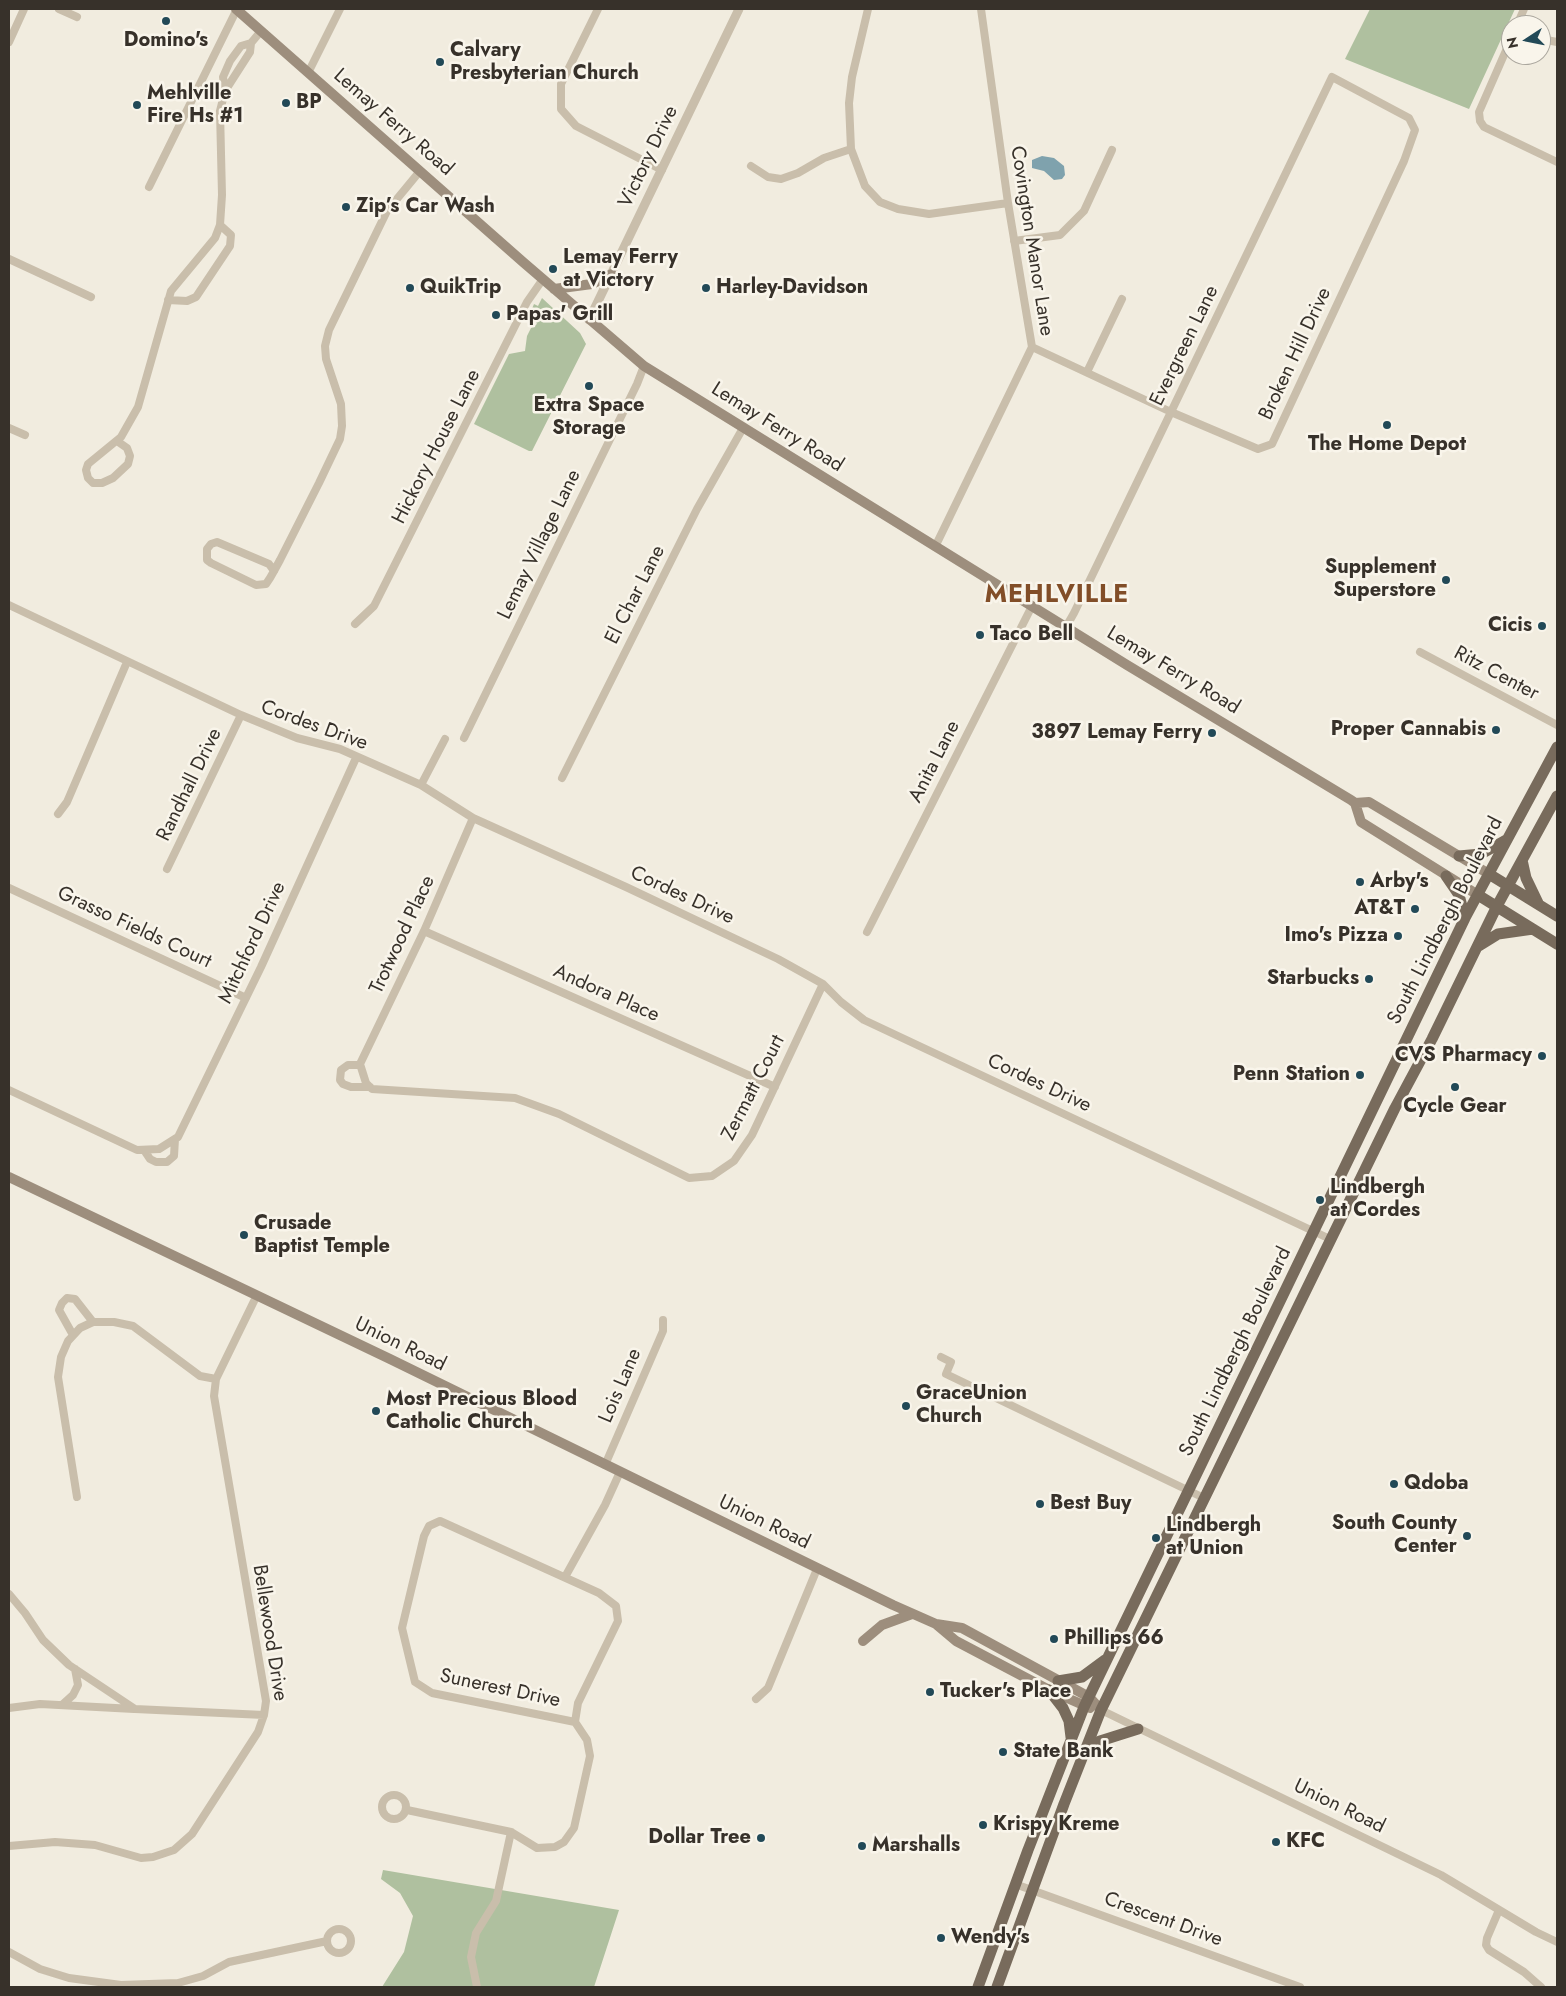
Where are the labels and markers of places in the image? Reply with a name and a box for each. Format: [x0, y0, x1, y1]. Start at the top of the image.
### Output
marker: Domino's [160, 15, 172, 27]
place label: Domino's [124, 29, 208, 53]
place label: Calvary Presbyterian Church [450, 39, 639, 86]
marker: Calvary Presbyterian Church [434, 56, 446, 68]
place label: Mehlville Fire Hs #1 [147, 82, 243, 129]
place label: BP [296, 91, 322, 115]
marker: BP [280, 97, 292, 109]
marker: Mehlville Fire Hs #1 [131, 99, 143, 111]
place label: Zip’s Car Wash [356, 195, 495, 219]
marker: Zip’s Car Wash [340, 201, 352, 213]
place label: Lemay Ferry at Victory [563, 246, 678, 293]
marker: Lemay Ferry at Victory [547, 263, 559, 275]
place label: QuikTrip [420, 276, 501, 300]
place label: Harley-Davidson [716, 276, 868, 300]
marker: QuikTrip [404, 282, 416, 294]
marker: Harley-Davidson [700, 282, 712, 294]
place label: Papas' Grill [506, 303, 613, 327]
marker: Papas' Grill [490, 309, 502, 321]
marker: Extra Space Storage [583, 380, 595, 392]
place label: Extra Space Storage [533, 394, 645, 441]
marker: The Home Depot [1381, 419, 1393, 431]
place label: The Home Depot [1308, 433, 1466, 457]
place label: Supplement Superstore [1325, 556, 1436, 603]
marker: Supplement Superstore [1440, 574, 1452, 586]
place label: Cicis [1488, 614, 1532, 638]
marker: Cicis [1536, 620, 1548, 632]
place label: Taco Bell [990, 623, 1073, 647]
marker: Taco Bell [974, 629, 986, 641]
place label: Proper Cannabis [1331, 718, 1486, 742]
place label: 3897 Lemay Ferry [1031, 721, 1202, 745]
marker: Proper Cannabis [1490, 724, 1502, 736]
marker: 3897 Lemay Ferry [1206, 727, 1218, 739]
place label: Arby's [1370, 870, 1429, 894]
marker: Arby's [1354, 876, 1366, 888]
place label: AT&T [1354, 897, 1405, 921]
marker: AT&T [1409, 903, 1421, 915]
place label: Imo's Pizza [1285, 924, 1388, 948]
marker: Imo's Pizza [1392, 930, 1404, 942]
place label: Starbucks [1267, 967, 1359, 991]
marker: Starbucks [1363, 973, 1375, 985]
place label: CVS Pharmacy [1395, 1044, 1532, 1068]
marker: CVS Pharmacy [1536, 1050, 1548, 1062]
place label: Penn Station [1233, 1063, 1350, 1087]
marker: Penn Station [1354, 1069, 1366, 1081]
marker: Cycle Gear [1449, 1081, 1461, 1093]
place label: Cycle Gear [1403, 1095, 1507, 1119]
place label: Lindbergh at Cordes [1330, 1176, 1425, 1223]
marker: Lindbergh at Cordes [1314, 1194, 1326, 1206]
place label: Crusade Baptist Temple [254, 1212, 390, 1259]
marker: Crusade Baptist Temple [238, 1229, 250, 1241]
place label: GraceUnion Church [916, 1382, 1027, 1429]
place label: Most Precious Blood Catholic Church [386, 1388, 577, 1435]
marker: GraceUnion Church [900, 1400, 912, 1412]
marker: Most Precious Blood Catholic Church [370, 1405, 382, 1417]
place label: Qdoba [1404, 1472, 1469, 1496]
marker: Qdoba [1388, 1478, 1400, 1490]
place label: Best Buy [1050, 1492, 1131, 1516]
marker: Best Buy [1034, 1498, 1046, 1510]
place label: South County Center [1332, 1512, 1457, 1559]
place label: Lindbergh at Union [1166, 1514, 1261, 1561]
marker: South County Center [1461, 1530, 1473, 1542]
marker: Lindbergh at Union [1150, 1532, 1162, 1544]
place label: Phillips 66 [1064, 1627, 1164, 1651]
marker: Phillips 66 [1048, 1633, 1060, 1645]
place label: Tucker's Place [940, 1680, 1071, 1704]
marker: Tucker's Place [924, 1686, 936, 1698]
place label: State Bank [1013, 1740, 1114, 1764]
marker: State Bank [997, 1746, 1009, 1758]
place label: Krispy Kreme [993, 1813, 1120, 1837]
marker: Krispy Kreme [977, 1819, 989, 1831]
place label: Dollar Tree [648, 1826, 751, 1850]
place label: KFC [1286, 1830, 1325, 1854]
marker: Dollar Tree [755, 1832, 767, 1844]
place label: Marshalls [872, 1834, 960, 1858]
marker: KFC [1270, 1836, 1282, 1848]
marker: Marshalls [856, 1840, 868, 1852]
place label: Wendy's [951, 1926, 1030, 1950]
marker: Wendy's [935, 1932, 947, 1944]

